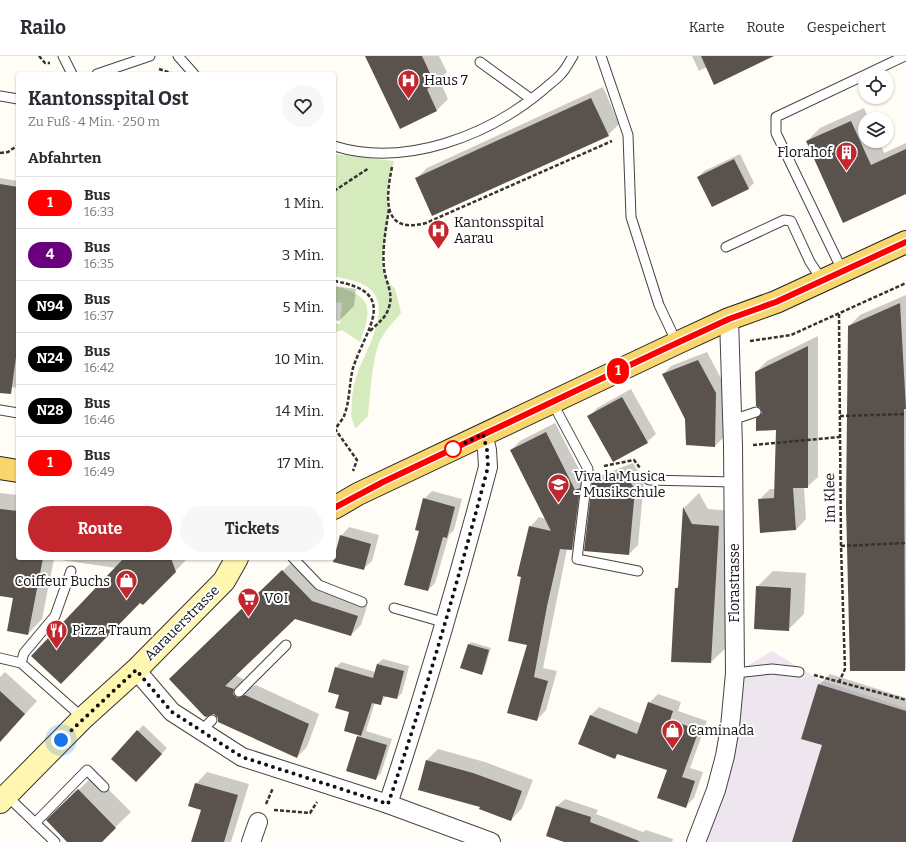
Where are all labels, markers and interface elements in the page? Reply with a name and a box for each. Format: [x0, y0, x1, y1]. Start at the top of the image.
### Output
text: Railo [20, 16, 66, 39]
text: Karte [689, 19, 724, 36]
text: Route [746, 19, 785, 36]
text: Gespeichert [807, 19, 886, 36]
hospital icon: Haus 7 [396, 67, 422, 100]
map controls [858, 68, 894, 148]
button: locate [858, 68, 894, 104]
place label: Haus 7 [424, 72, 468, 89]
button: heart [282, 85, 324, 127]
text: Kantonsspital Ost [28, 87, 189, 110]
button: layers [858, 112, 894, 148]
text: Zu Fuß · 4 Min. · 250 m [28, 114, 160, 129]
building icon: Florahof [834, 139, 860, 172]
place label: Florahof [777, 144, 833, 161]
text: Abfahrten [28, 149, 102, 167]
text: Bus [84, 186, 110, 204]
text: 1 [47, 194, 53, 211]
text: 1 Min. [284, 194, 324, 212]
text: 16:33 [84, 204, 114, 219]
place label: Kantonsspital Aarau [454, 214, 544, 247]
hospital icon: Kantonsspital Aarau [426, 217, 452, 250]
text: Bus [84, 238, 110, 256]
text: 4 [46, 246, 54, 263]
text: 3 Min. [282, 246, 324, 264]
text: 16:35 [84, 256, 114, 271]
text: Bus [84, 290, 110, 308]
text: N94 [36, 298, 64, 315]
text: 5 Min. [282, 298, 324, 316]
text: 16:37 [84, 308, 114, 323]
text: Bus [84, 342, 110, 360]
text: N24 [36, 350, 64, 367]
text: 10 Min. [275, 350, 324, 368]
line badge: 1 [605, 358, 631, 384]
text: 16:42 [84, 360, 114, 375]
text: 1 [615, 362, 621, 379]
text: Bus [84, 394, 110, 412]
text: N28 [36, 402, 64, 419]
text: 14 Min. [276, 402, 324, 420]
text: 16:46 [84, 412, 115, 427]
unlabelled marker [444, 440, 462, 458]
text: Bus [84, 446, 110, 464]
text: 1 [47, 454, 53, 471]
text: 17 Min. [277, 454, 324, 472]
text: 16:49 [84, 464, 115, 479]
place label: Viva la Musica - Musikschule [574, 468, 666, 501]
school or university icon: Viva la Musica - Musikschule [546, 471, 572, 504]
street label: Im Klee [821, 473, 839, 523]
button: Route [28, 506, 172, 552]
button: Tickets [180, 506, 324, 552]
street label: Florastrasse [726, 543, 743, 623]
shop icon: Coiffeur Buchs [113, 568, 139, 601]
place label: Coiffeur Buchs [15, 573, 110, 590]
street label: Aarauerstrasse [141, 582, 223, 664]
supermarket icon: VOI [235, 585, 261, 618]
place label: VOI [264, 590, 289, 607]
restaurant icon: Pizza Traum [43, 617, 69, 650]
place label: Pizza Traum [72, 622, 152, 639]
shop icon: Caminada [659, 717, 685, 750]
place label: Caminada [688, 722, 755, 739]
your location [51, 730, 71, 750]

